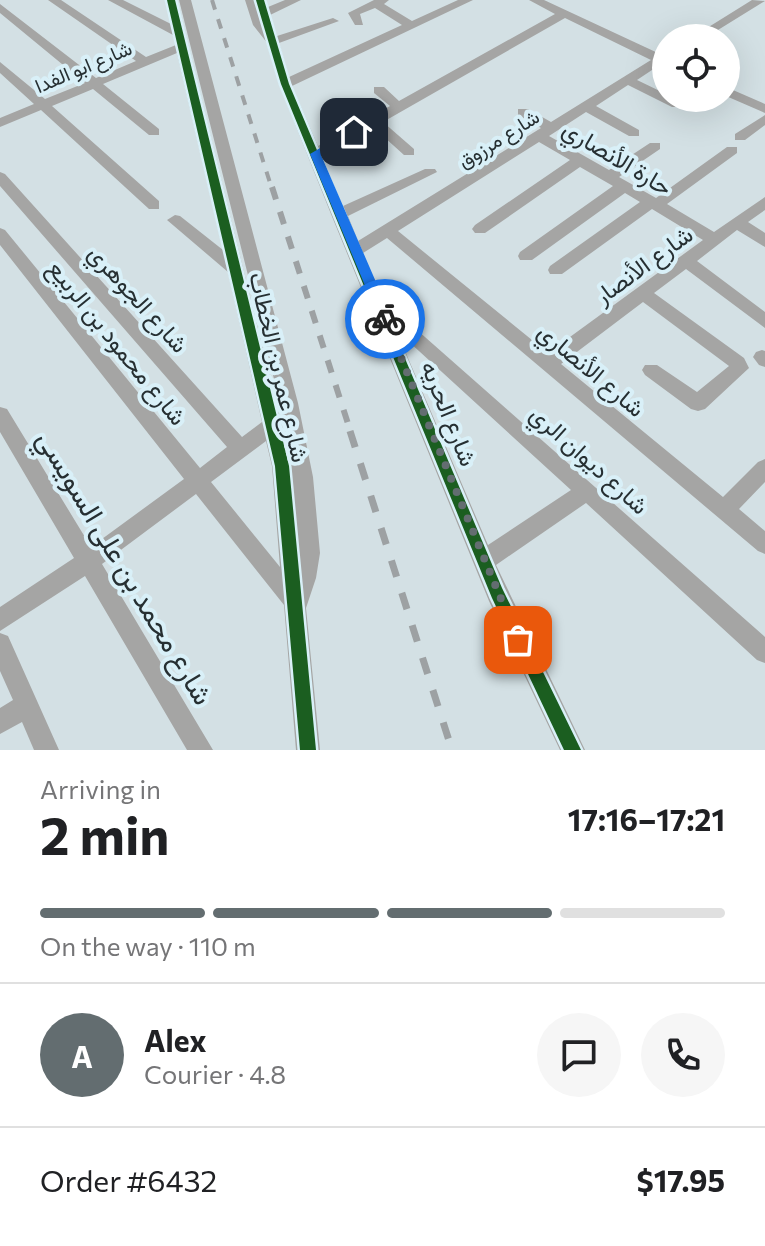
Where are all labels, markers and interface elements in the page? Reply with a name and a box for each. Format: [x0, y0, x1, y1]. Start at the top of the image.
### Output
map controls [652, 24, 740, 112]
button: locate [652, 24, 740, 112]
street label: شارع ابو الفدا [31, 35, 136, 100]
pin [320, 98, 388, 166]
street label: شارع مرزوق [453, 104, 545, 175]
icon: home [332, 110, 376, 154]
street label: حارة الأنصاري [555, 113, 678, 206]
street label: شارع الأنصار [588, 219, 699, 312]
street label: شارع الجوهري [79, 238, 195, 362]
street label: شارع محمود بن الربيع [39, 254, 194, 433]
street label: شارع عمر بن الخطاب [241, 269, 316, 466]
courier [345, 279, 425, 359]
icon: bike [363, 297, 407, 341]
street label: شارع الأنصاري [529, 316, 651, 427]
street label: شارع الحريه [413, 356, 484, 471]
street label: شارع ديوان الري [521, 398, 655, 524]
street label: شارع محمد بن على السويسي [25, 424, 221, 714]
pin [484, 606, 552, 674]
icon: bag [496, 618, 540, 662]
text: Arriving in [40, 773, 161, 804]
text: 17:16–17:21 [568, 800, 725, 837]
text: 2 min [40, 802, 169, 866]
text: On the way · 110 m [40, 930, 256, 961]
button: chat [537, 1013, 621, 1097]
button: phone [641, 1013, 725, 1097]
text: Alex [144, 1021, 207, 1058]
text: A [71, 1037, 93, 1074]
text: Courier · 4.8 [144, 1058, 286, 1089]
text: Order #6432 [40, 1161, 217, 1198]
text: $17.95 [637, 1161, 725, 1198]

